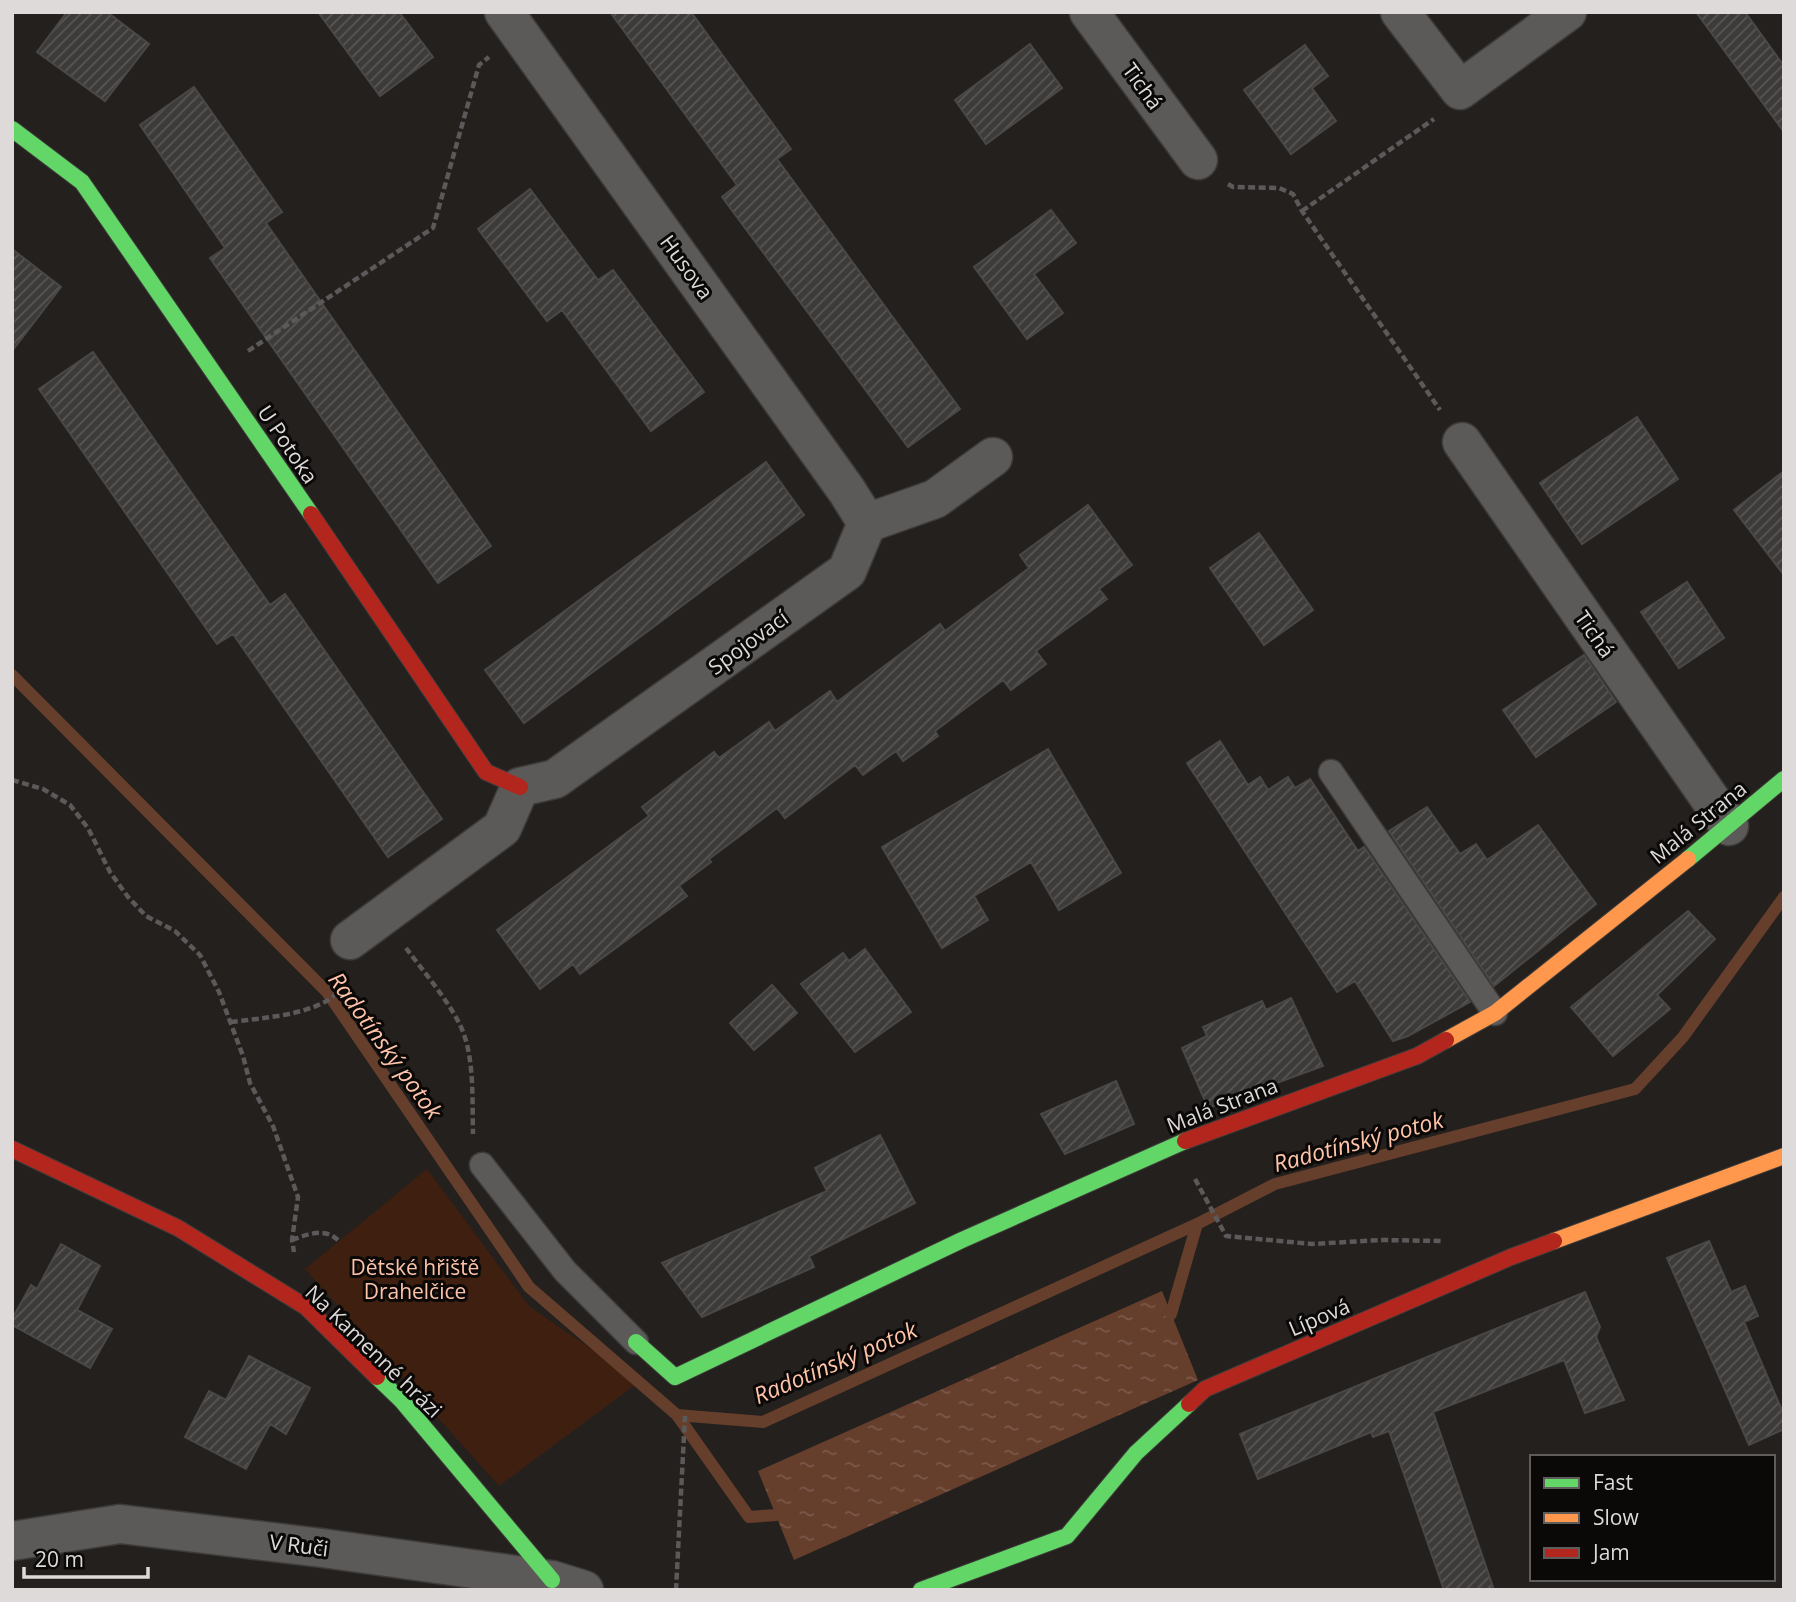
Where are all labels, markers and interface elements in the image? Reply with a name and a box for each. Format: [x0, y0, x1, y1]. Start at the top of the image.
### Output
street label: Tichá [1117, 57, 1169, 115]
street label: Husova [654, 229, 720, 305]
street label: U Potoka [252, 399, 324, 489]
street label: Spojovací [702, 603, 794, 680]
street label: Tichá [1569, 605, 1621, 663]
street label: Malá Strana [1644, 774, 1752, 870]
water label: Radotínský potok [322, 965, 451, 1126]
street label: Malá Strana [1162, 1071, 1282, 1139]
water label: Radotínský potok [1269, 1103, 1447, 1179]
park label: Dětské hřiště Drahelčice [351, 1253, 479, 1305]
street label: Na Kamenné hrázi [300, 1278, 448, 1424]
street label: Lípová [1284, 1292, 1354, 1342]
water label: Radotínský potok [748, 1313, 922, 1411]
legend [1530, 1455, 1775, 1581]
text: Fast [1593, 1468, 1633, 1496]
text: Slow [1593, 1503, 1639, 1531]
street label: V Ruči [268, 1527, 330, 1563]
scale bar [24, 1536, 149, 1580]
text: Jam [1591, 1538, 1630, 1566]
text: 20 m [35, 1545, 84, 1573]

